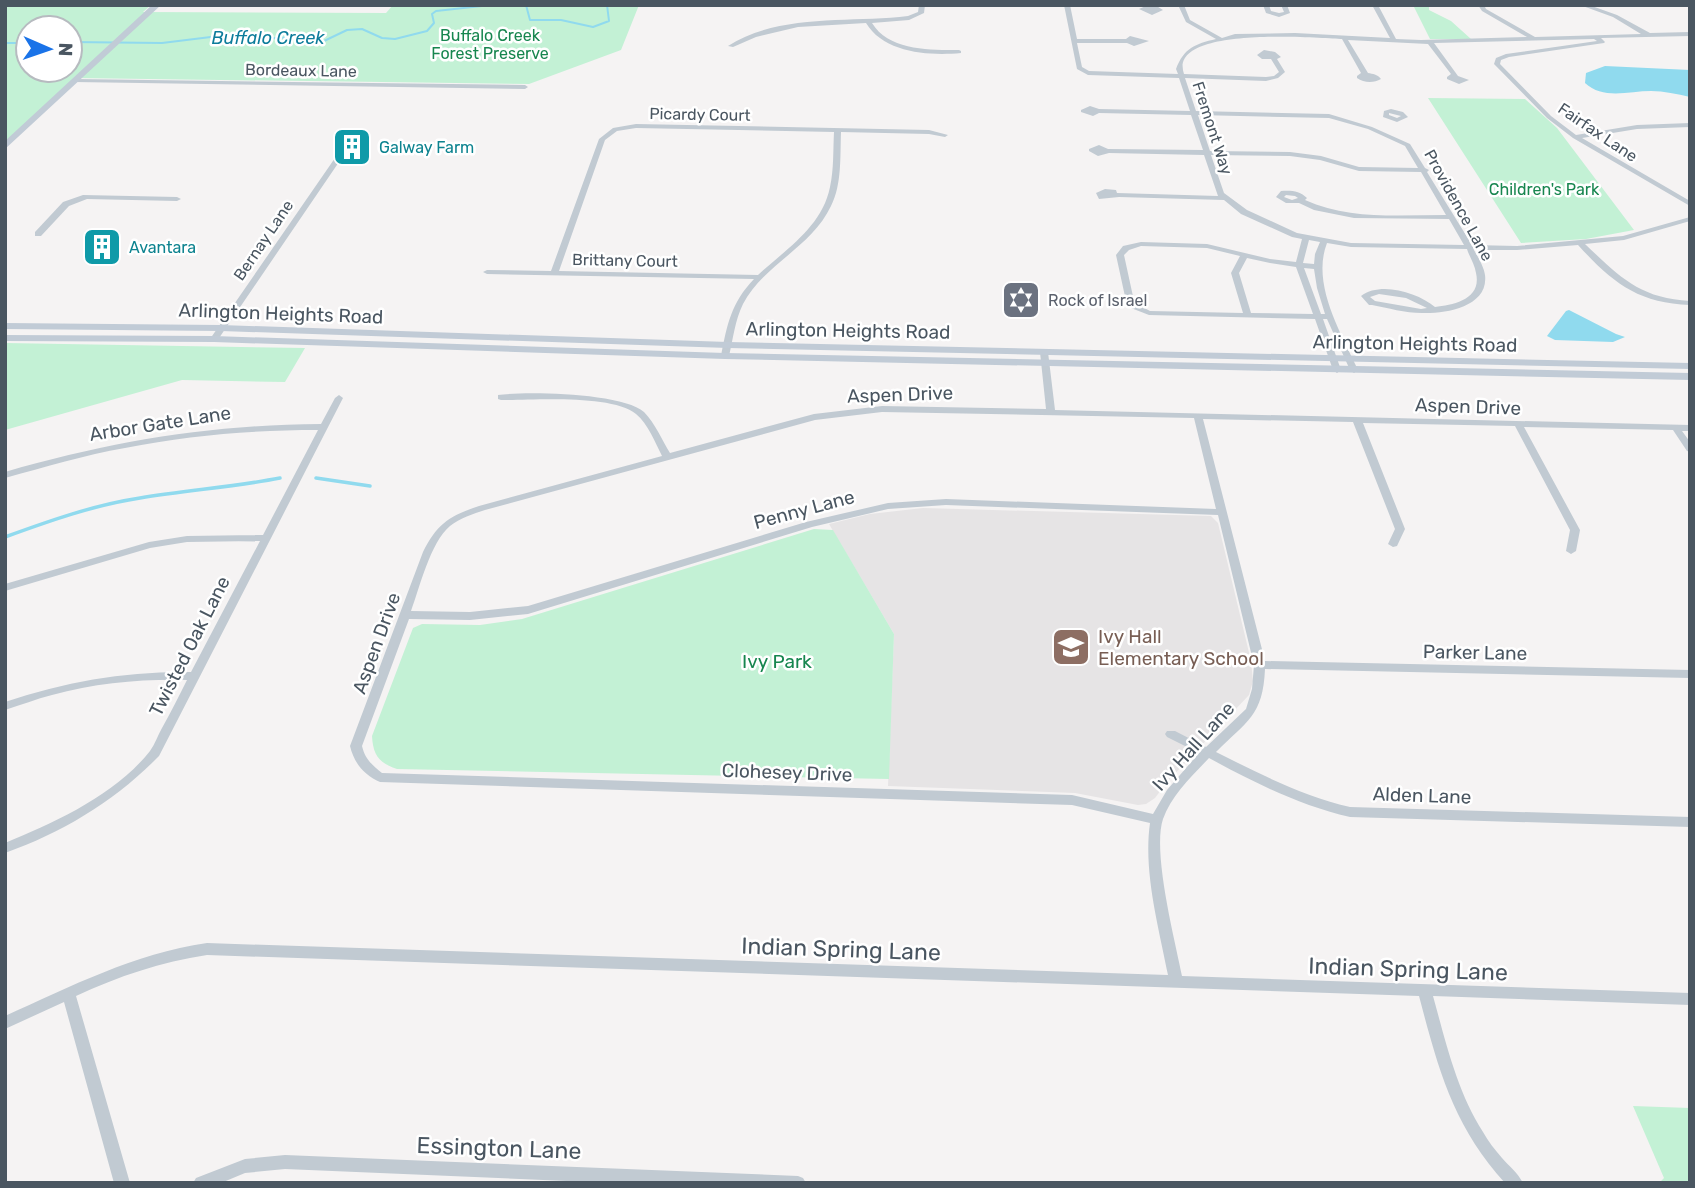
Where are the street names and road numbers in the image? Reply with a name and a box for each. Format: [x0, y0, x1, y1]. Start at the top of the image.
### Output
street label: Bordeaux Lane [245, 60, 357, 81]
street label: Fremont Way [1189, 79, 1237, 177]
street label: Fairfax Lane [1554, 99, 1641, 166]
street label: Picardy Court [649, 104, 751, 125]
street label: Providence Lane [1420, 146, 1497, 264]
street label: Bernay Lane [230, 196, 297, 284]
street label: Brittany Court [572, 250, 678, 271]
street label: Arlington Heights Road [178, 298, 384, 329]
street label: Arlington Heights Road [745, 317, 951, 344]
street label: Arlington Heights Road [1312, 330, 1518, 357]
street label: Aspen Drive [847, 381, 954, 408]
street label: Aspen Drive [1414, 393, 1521, 420]
street label: Arbor Gate Lane [88, 401, 233, 446]
street label: Penny Lane [751, 485, 857, 534]
street label: Twisted Oak Lane [144, 572, 235, 720]
street label: Aspen Drive [347, 589, 405, 697]
street label: Parker Lane [1423, 640, 1527, 665]
street label: Ivy Hall Lane [1147, 697, 1239, 796]
street label: Clohesey Drive [721, 759, 853, 786]
street label: Alden Lane [1372, 782, 1472, 809]
street label: Indian Spring Lane [741, 932, 941, 966]
street label: Indian Spring Lane [1308, 952, 1508, 986]
street label: Essington Lane [416, 1131, 582, 1165]

